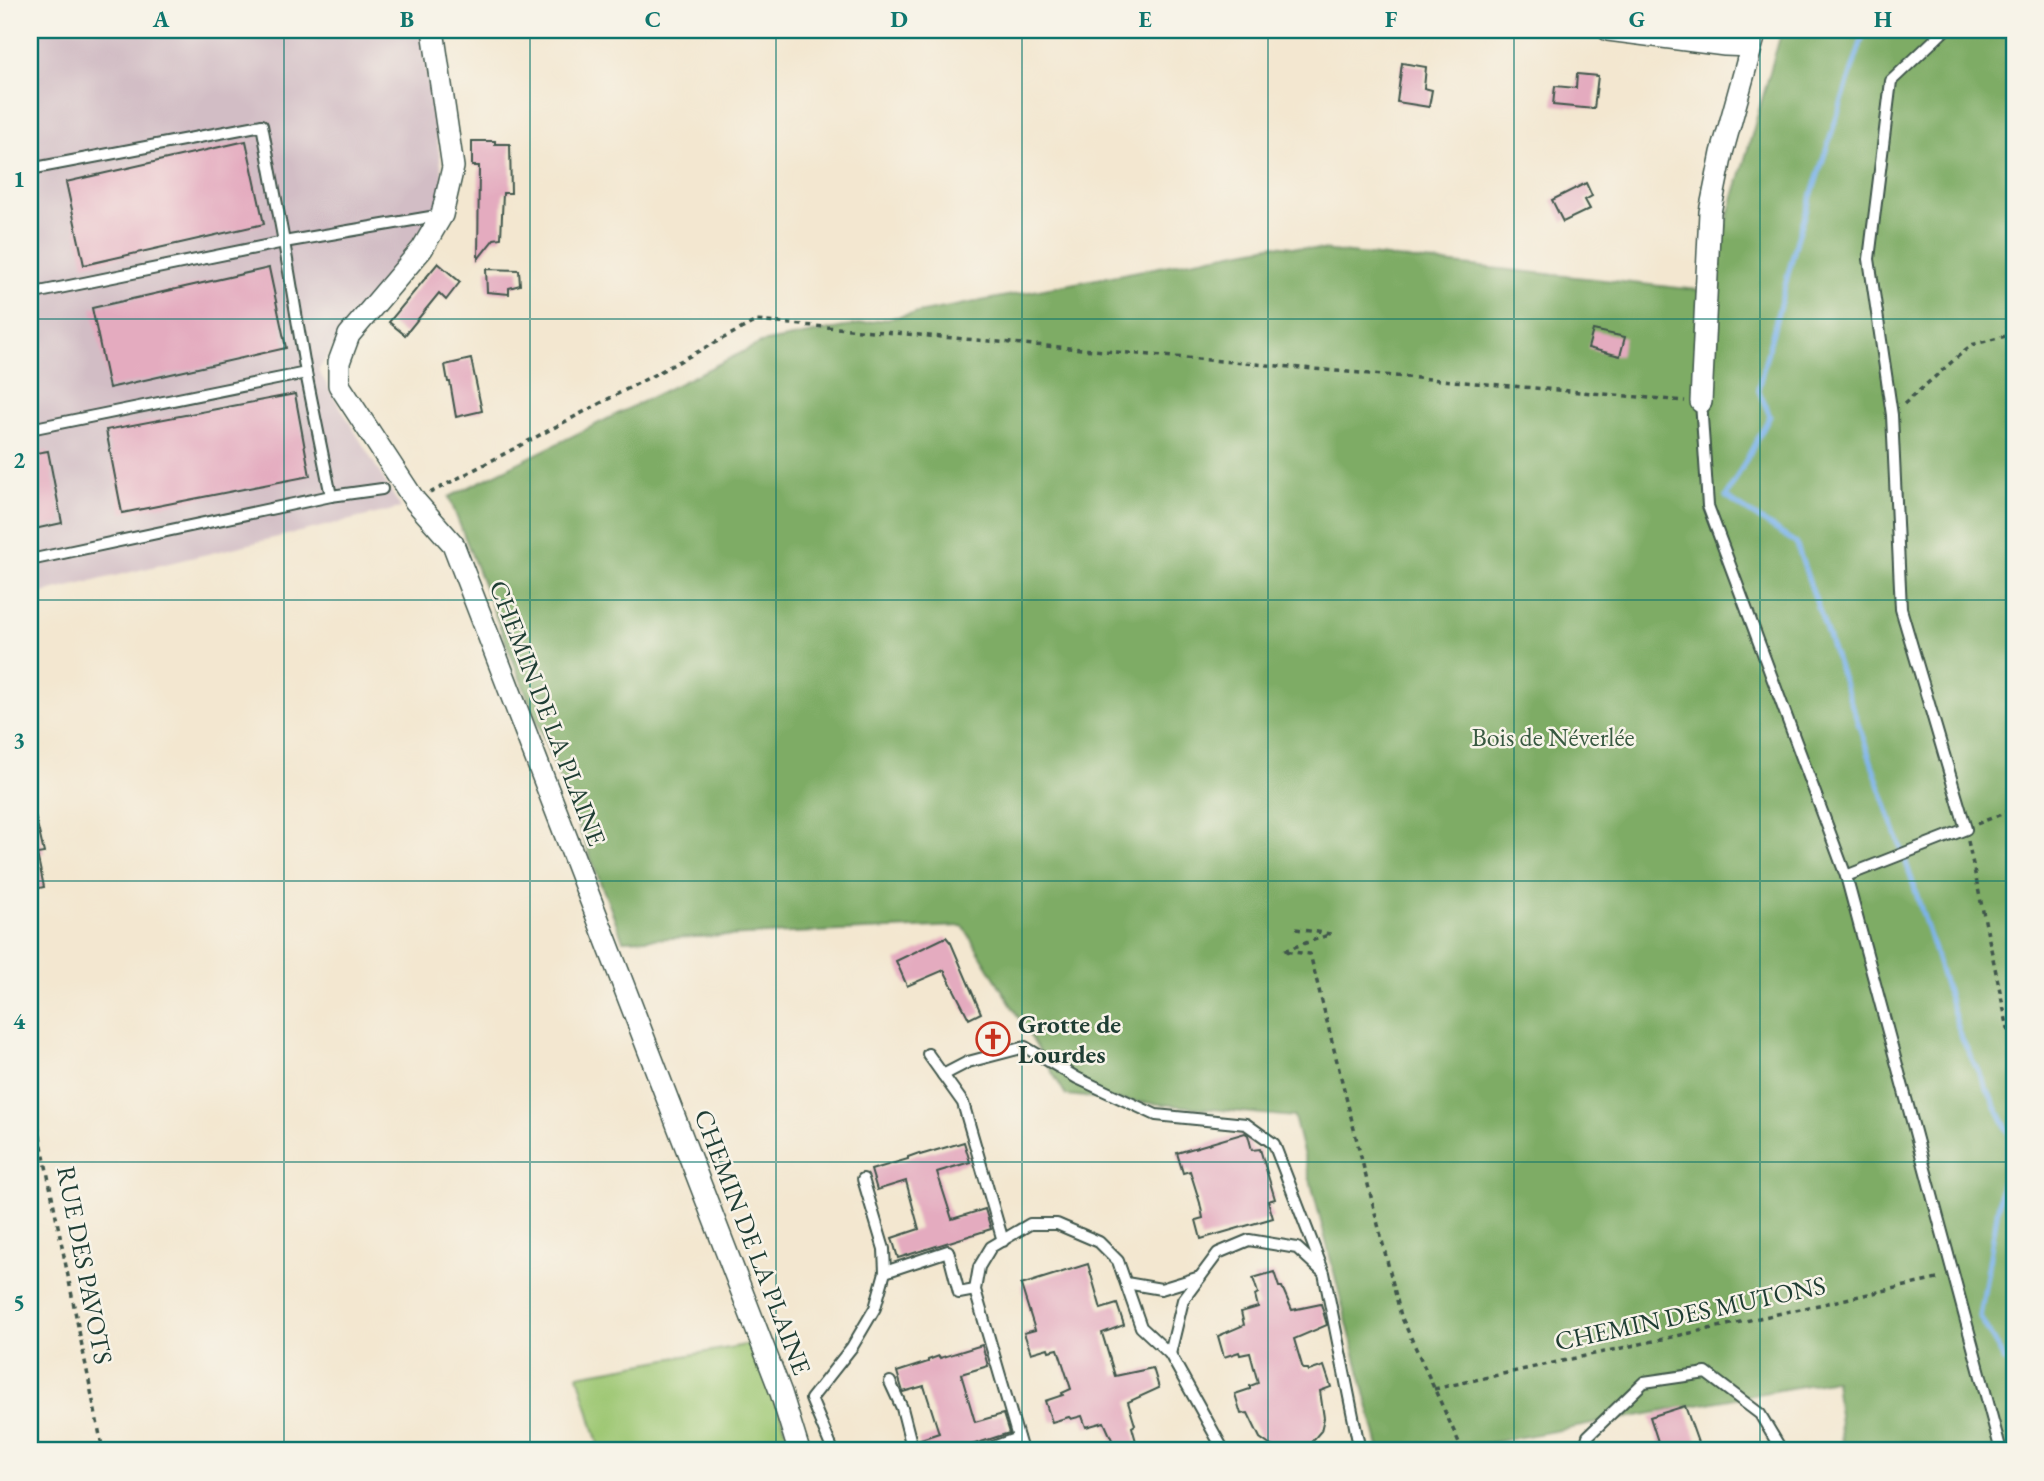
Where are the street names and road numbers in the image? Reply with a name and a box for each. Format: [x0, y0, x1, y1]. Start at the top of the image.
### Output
street label: CHEMIN DE LA PLAINE [482, 575, 614, 851]
street label: CHEMIN DE LA PLAINE [687, 1104, 819, 1380]
street label: RUE DES PAVOTS [49, 1163, 121, 1367]
street label: CHEMIN DES MUTONS [1552, 1268, 1828, 1358]

